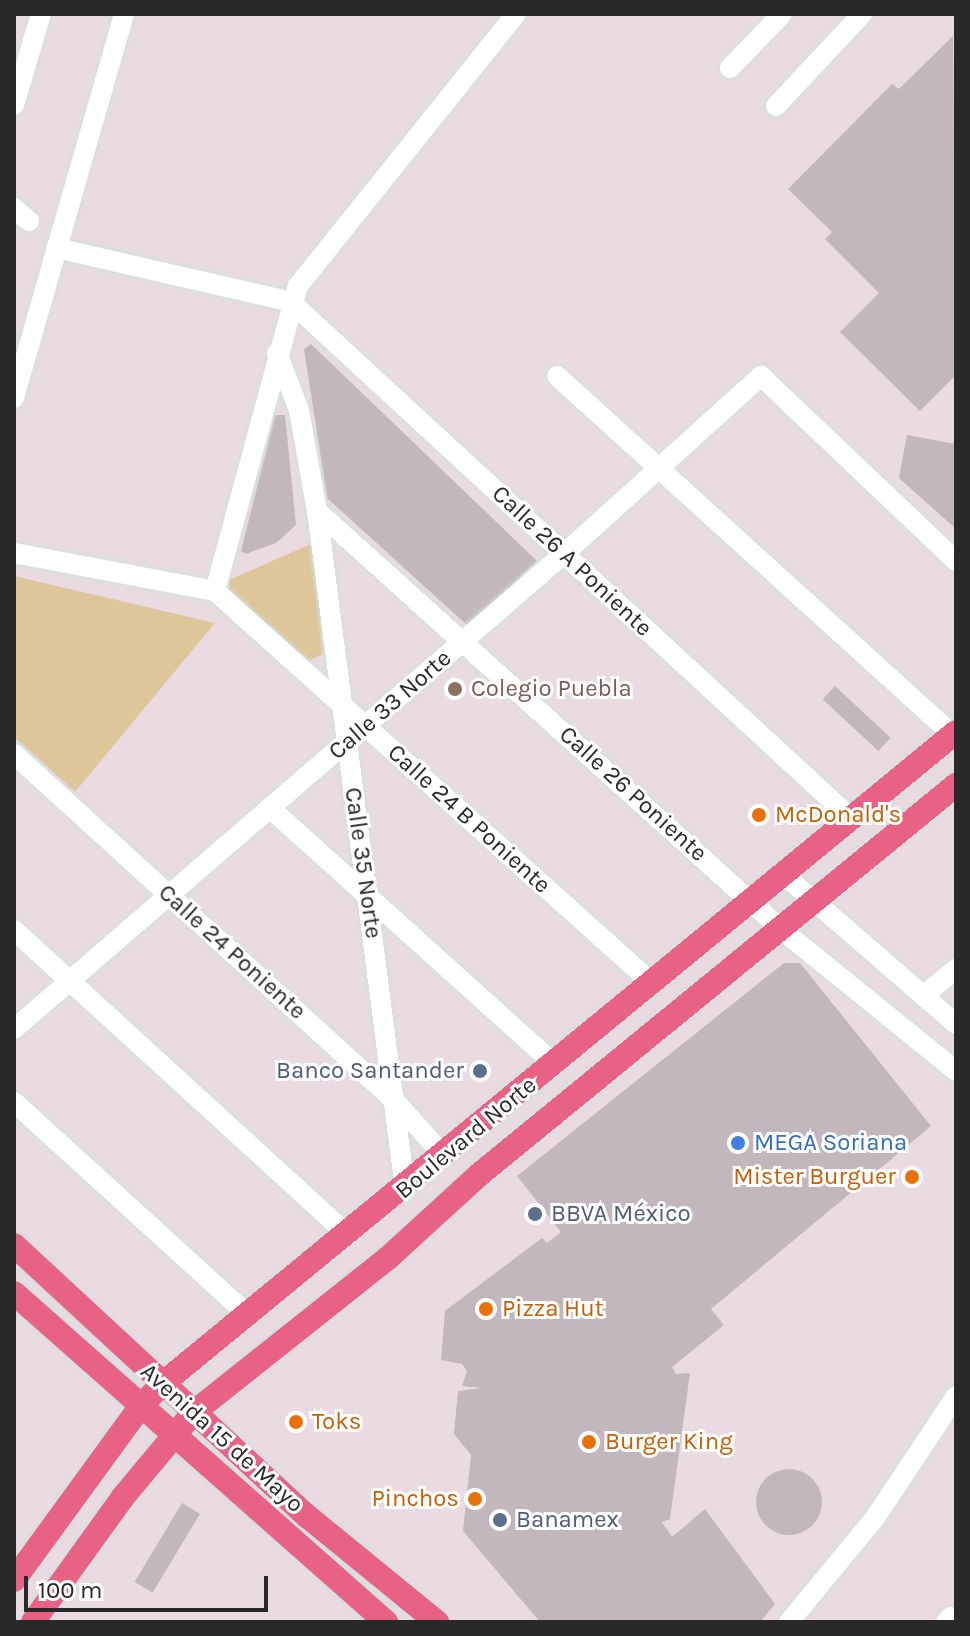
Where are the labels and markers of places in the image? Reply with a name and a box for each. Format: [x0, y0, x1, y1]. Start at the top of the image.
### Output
place label: Colegio Puebla [471, 675, 632, 703]
marker: Colegio Puebla [446, 680, 464, 698]
place label: McDonald's [775, 801, 901, 829]
marker: McDonald's [750, 806, 768, 824]
place label: Banco Santander [276, 1057, 464, 1085]
marker: Banco Santander [471, 1062, 489, 1080]
place label: MEGA Soriana [754, 1129, 907, 1157]
marker: MEGA Soriana [729, 1134, 747, 1152]
place label: Mister Burguer [733, 1163, 896, 1191]
marker: Mister Burguer [903, 1168, 921, 1186]
place label: BBVA México [551, 1200, 691, 1228]
marker: BBVA México [526, 1205, 544, 1223]
place label: Pizza Hut [502, 1295, 604, 1323]
marker: Pizza Hut [477, 1300, 495, 1318]
place label: Toks [312, 1408, 361, 1436]
marker: Toks [287, 1413, 305, 1431]
place label: Burger King [605, 1428, 733, 1456]
marker: Burger King [580, 1433, 598, 1451]
place label: Pinchos [371, 1485, 459, 1513]
marker: Pinchos [466, 1490, 484, 1508]
place label: Banamex [516, 1506, 619, 1534]
marker: Banamex [491, 1511, 509, 1529]

